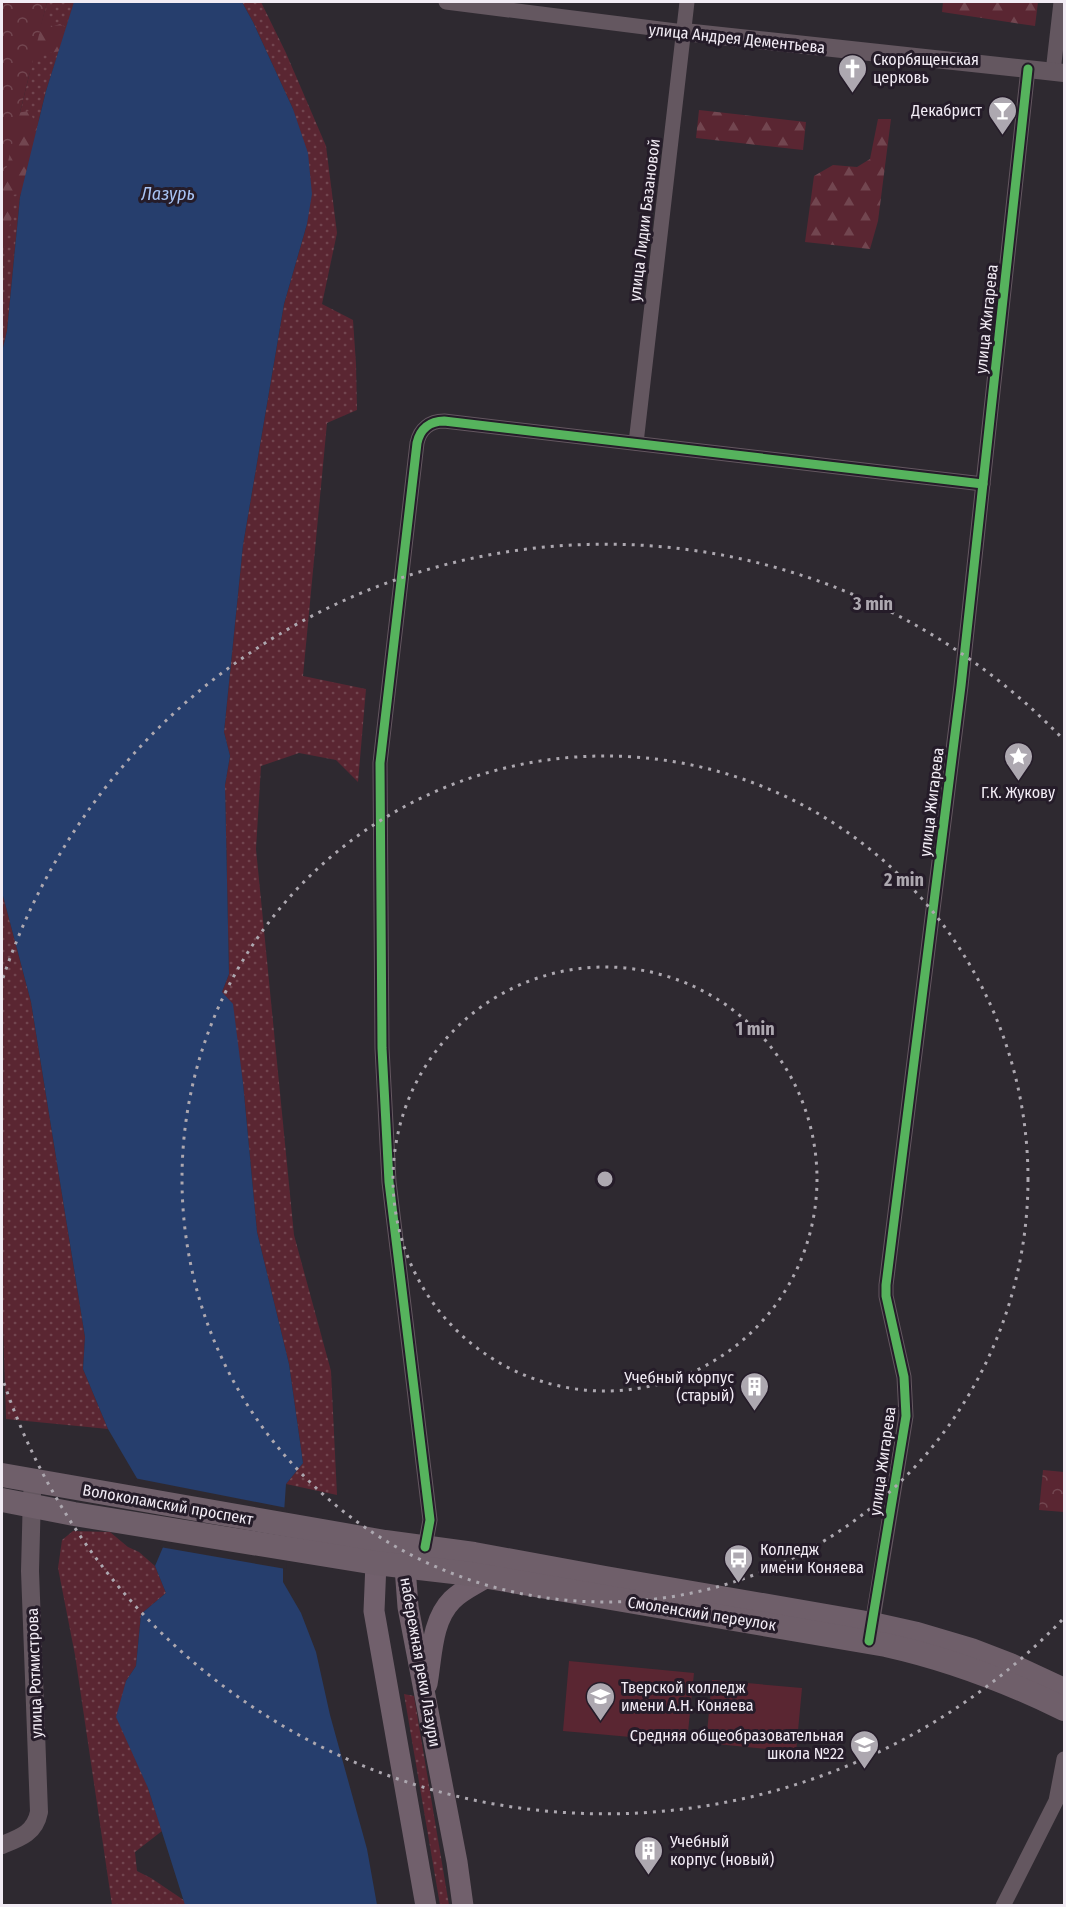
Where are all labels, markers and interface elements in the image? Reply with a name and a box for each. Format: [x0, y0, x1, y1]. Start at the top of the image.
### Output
street label: улица Андрея Дементьева [648, 20, 826, 57]
place label: Скорбященская церковь [873, 50, 979, 87]
church icon: Скорбященская церковь [836, 52, 868, 94]
bar icon: Декабрист [987, 94, 1019, 136]
place label: Декабрист [910, 101, 983, 120]
street label: улица Лидии Базановой [625, 138, 664, 303]
water label: Лазурь [140, 183, 195, 205]
street label: улица Жигарева [971, 263, 1002, 375]
text: 3 min [852, 593, 893, 615]
place icon: Г.К. Жукову [1002, 740, 1034, 782]
street label: улица Жигарева [915, 746, 948, 858]
place label: Г.К. Жукову [981, 783, 1056, 802]
text: 2 min [883, 869, 924, 891]
text: 1 min [735, 1018, 775, 1040]
centre of rings [595, 1169, 615, 1189]
place label: Учебный корпус (старый) [623, 1368, 734, 1405]
building icon: Учебный корпус (старый) [739, 1370, 771, 1412]
street label: улица Жигарева [865, 1405, 900, 1517]
street label: Волоколамский проспект [81, 1480, 255, 1529]
place label: Колледж имени Коняева [760, 1540, 864, 1577]
bus stop icon: Колледж имени Коняева [723, 1542, 755, 1584]
street label: набережная реки Лазури [396, 1576, 445, 1748]
street label: Смоленский переулок [626, 1592, 778, 1635]
street label: улица Ротмистрова [23, 1607, 46, 1738]
place label: Тверской колледж имени А.Н. Коняева [621, 1678, 754, 1715]
school or university icon: Тверской колледж имени А.Н. Коняева [584, 1680, 616, 1722]
place label: Средняя общеобразовательная школа №22 [630, 1726, 844, 1763]
school or university icon: Средняя общеобразовательная школа №22 [849, 1728, 881, 1770]
place label: Учебный корпус (новый) [669, 1832, 774, 1869]
building icon: Учебный корпус (новый) [633, 1834, 665, 1876]

